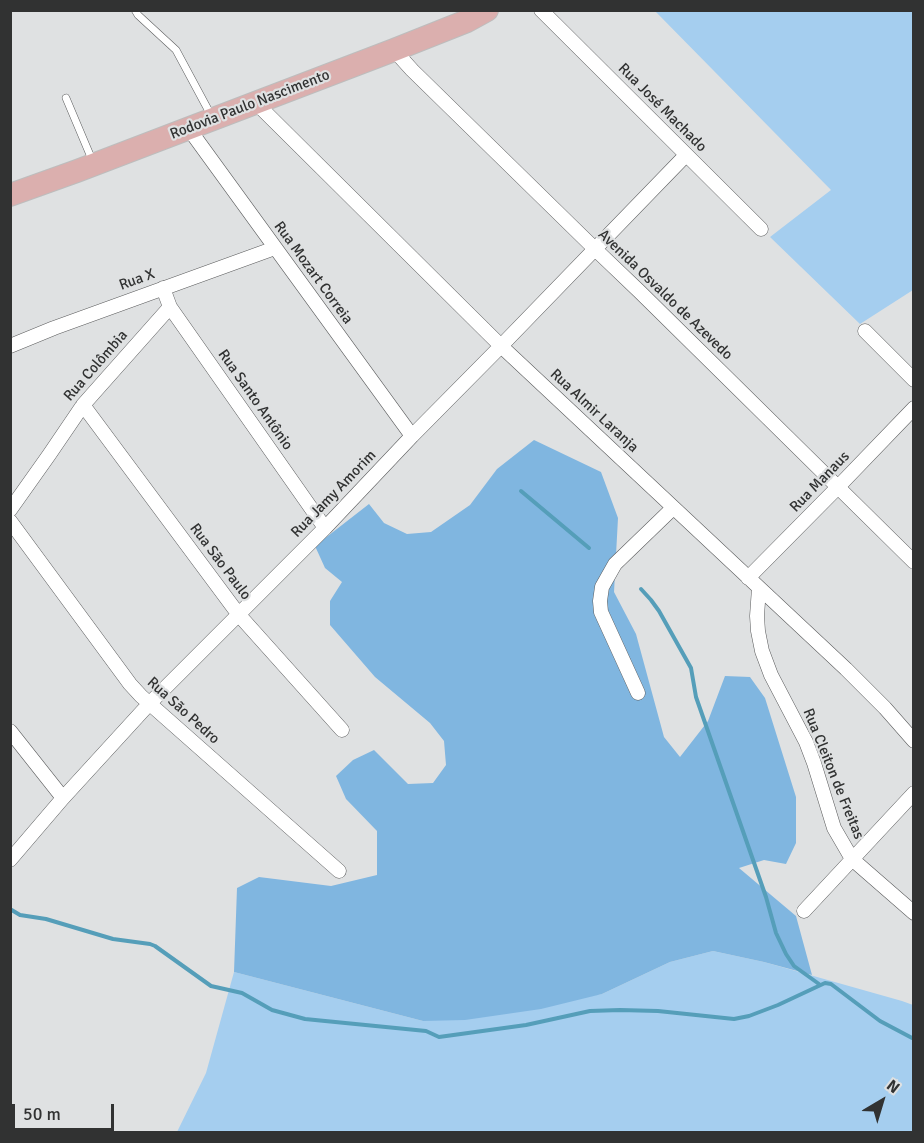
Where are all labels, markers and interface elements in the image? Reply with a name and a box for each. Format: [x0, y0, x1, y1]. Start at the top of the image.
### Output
street label: Rua José Machado [614, 60, 710, 156]
street label: Rodovia Paulo Nascimento [168, 66, 332, 144]
street label: Rua Mozart Correia [270, 218, 356, 328]
street label: Avenida Osvaldo de Azevedo [594, 226, 736, 364]
street label: Rua X [117, 265, 157, 295]
street label: Rua Colômbia [60, 327, 132, 405]
street label: Rua Santo Antônio [214, 346, 296, 454]
street label: Rua Almir Laranja [546, 365, 642, 457]
street label: Rua Jamy Amorim [288, 447, 380, 541]
street label: Rua Manaus [786, 448, 854, 516]
street label: Rua São Paulo [185, 520, 255, 604]
street label: Rua São Pedro [143, 674, 223, 748]
street label: Rua Cleiton de Freitas [799, 706, 867, 842]
north arrow [852, 1071, 912, 1131]
text: N [883, 1076, 904, 1098]
scale bar [15, 1092, 117, 1130]
text: 50 m [23, 1103, 61, 1125]

